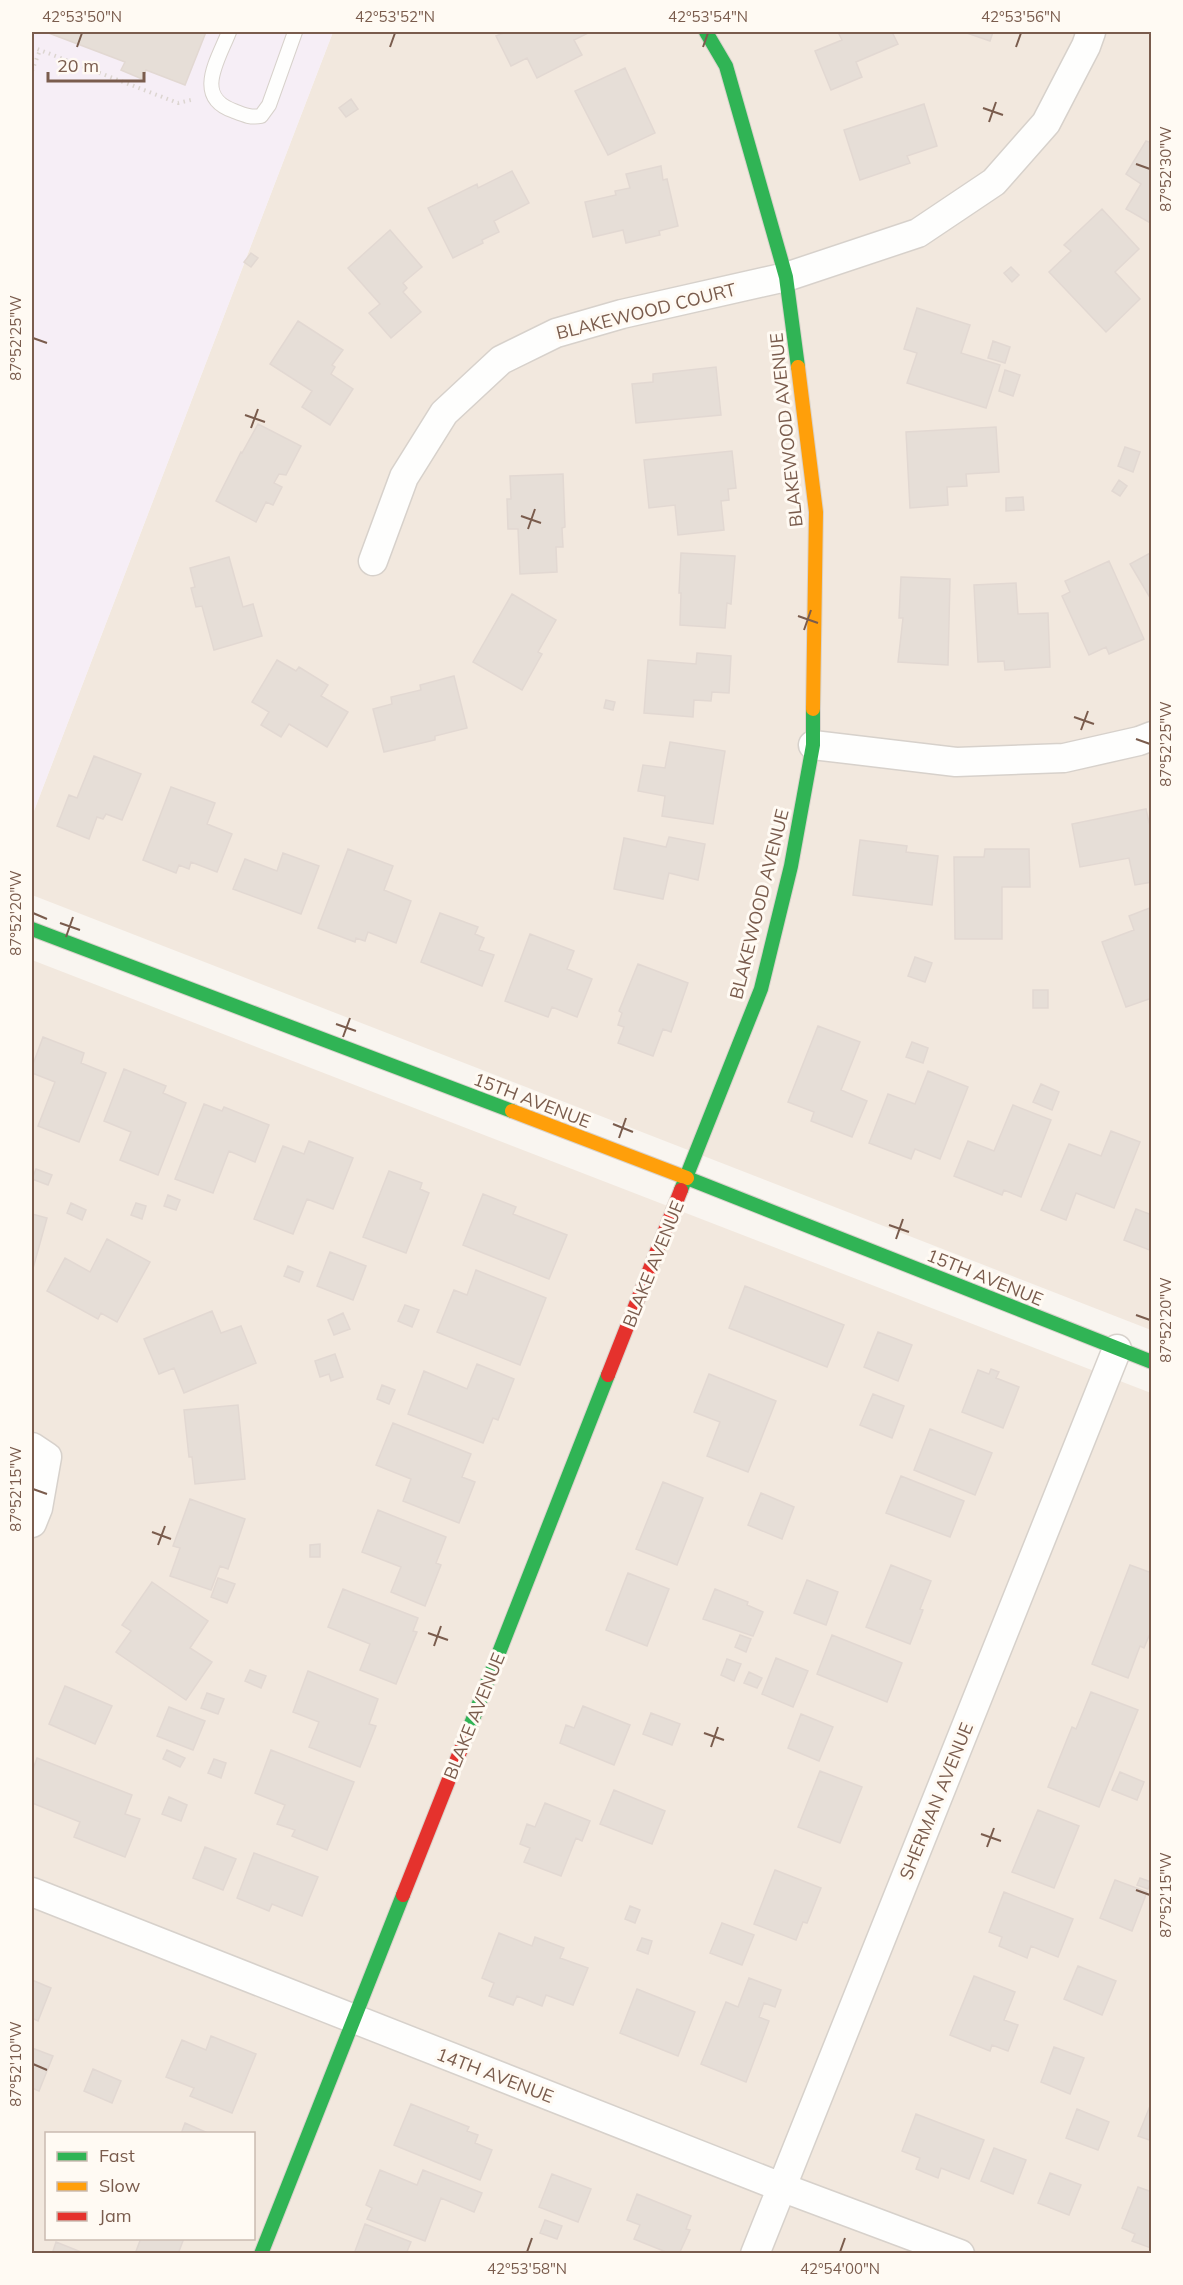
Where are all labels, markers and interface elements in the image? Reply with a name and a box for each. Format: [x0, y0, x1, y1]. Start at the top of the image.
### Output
text: 42°53'50"N [42, 7, 122, 26]
text: 42°53'52"N [355, 7, 435, 26]
text: 42°53'54"N [668, 7, 748, 26]
text: 42°53'56"N [981, 7, 1061, 26]
scale bar [48, 45, 144, 83]
text: 20 m [57, 54, 99, 77]
text: 87°52'30"W [1156, 126, 1175, 212]
street label: BLAKEWOOD COURT [554, 278, 738, 344]
text: 87°52'25"W [6, 295, 25, 381]
street label: BLAKEWOOD AVENUE [764, 332, 808, 528]
text: 87°52'25"W [1156, 701, 1175, 787]
street label: BLAKEWOOD AVENUE [724, 807, 794, 1001]
text: 87°52'20"W [6, 870, 25, 956]
street label: 15TH AVENUE [470, 1067, 594, 1133]
street label: BLAKE AVENUE [617, 1197, 689, 1331]
street label: 15TH AVENUE [923, 1243, 1047, 1311]
text: 87°52'20"W [1156, 1277, 1175, 1363]
text: 87°52'15"W [6, 1446, 25, 1532]
street label: BLAKE AVENUE [438, 1649, 510, 1783]
street label: SHERMAN AVENUE [894, 1719, 978, 1883]
text: 87°52'15"W [1156, 1852, 1175, 1938]
text: 87°52'10"W [6, 2021, 25, 2107]
street label: 14TH AVENUE [433, 2042, 557, 2108]
legend [45, 2132, 255, 2240]
text: Fast [99, 2144, 135, 2167]
text: Slow [99, 2174, 141, 2197]
text: Jam [99, 2204, 132, 2227]
text: 42°53'58"N [487, 2259, 567, 2278]
text: 42°54'00"N [800, 2259, 880, 2278]

